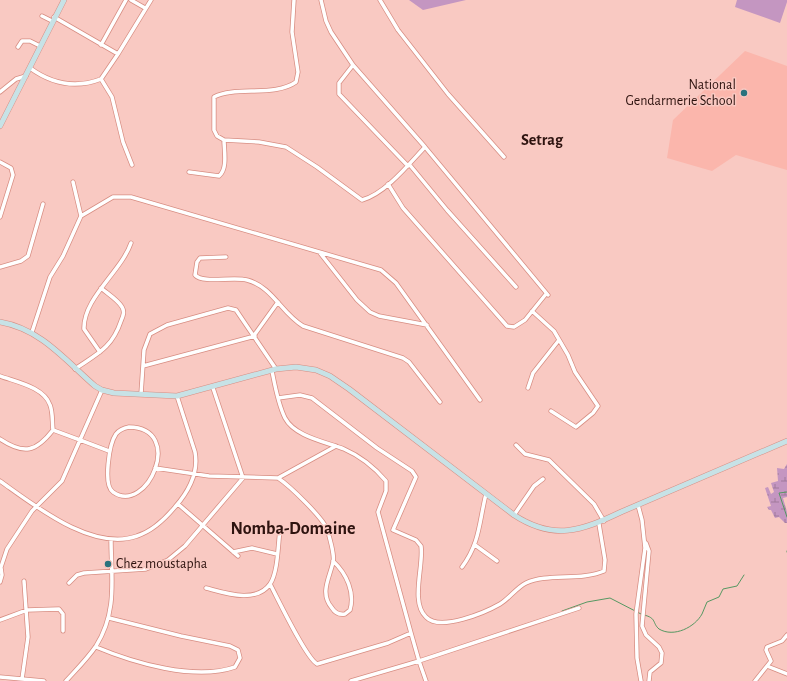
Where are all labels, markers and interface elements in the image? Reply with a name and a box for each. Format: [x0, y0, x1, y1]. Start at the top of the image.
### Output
place label: National Gendarmerie School [626, 78, 736, 108]
marker: National Gendarmerie School [739, 88, 749, 98]
district label: Setrag [521, 132, 564, 148]
district label: Nomba-Domaine [231, 520, 355, 538]
place label: Chez moustapha [116, 557, 208, 571]
marker: Chez moustapha [103, 559, 113, 569]

